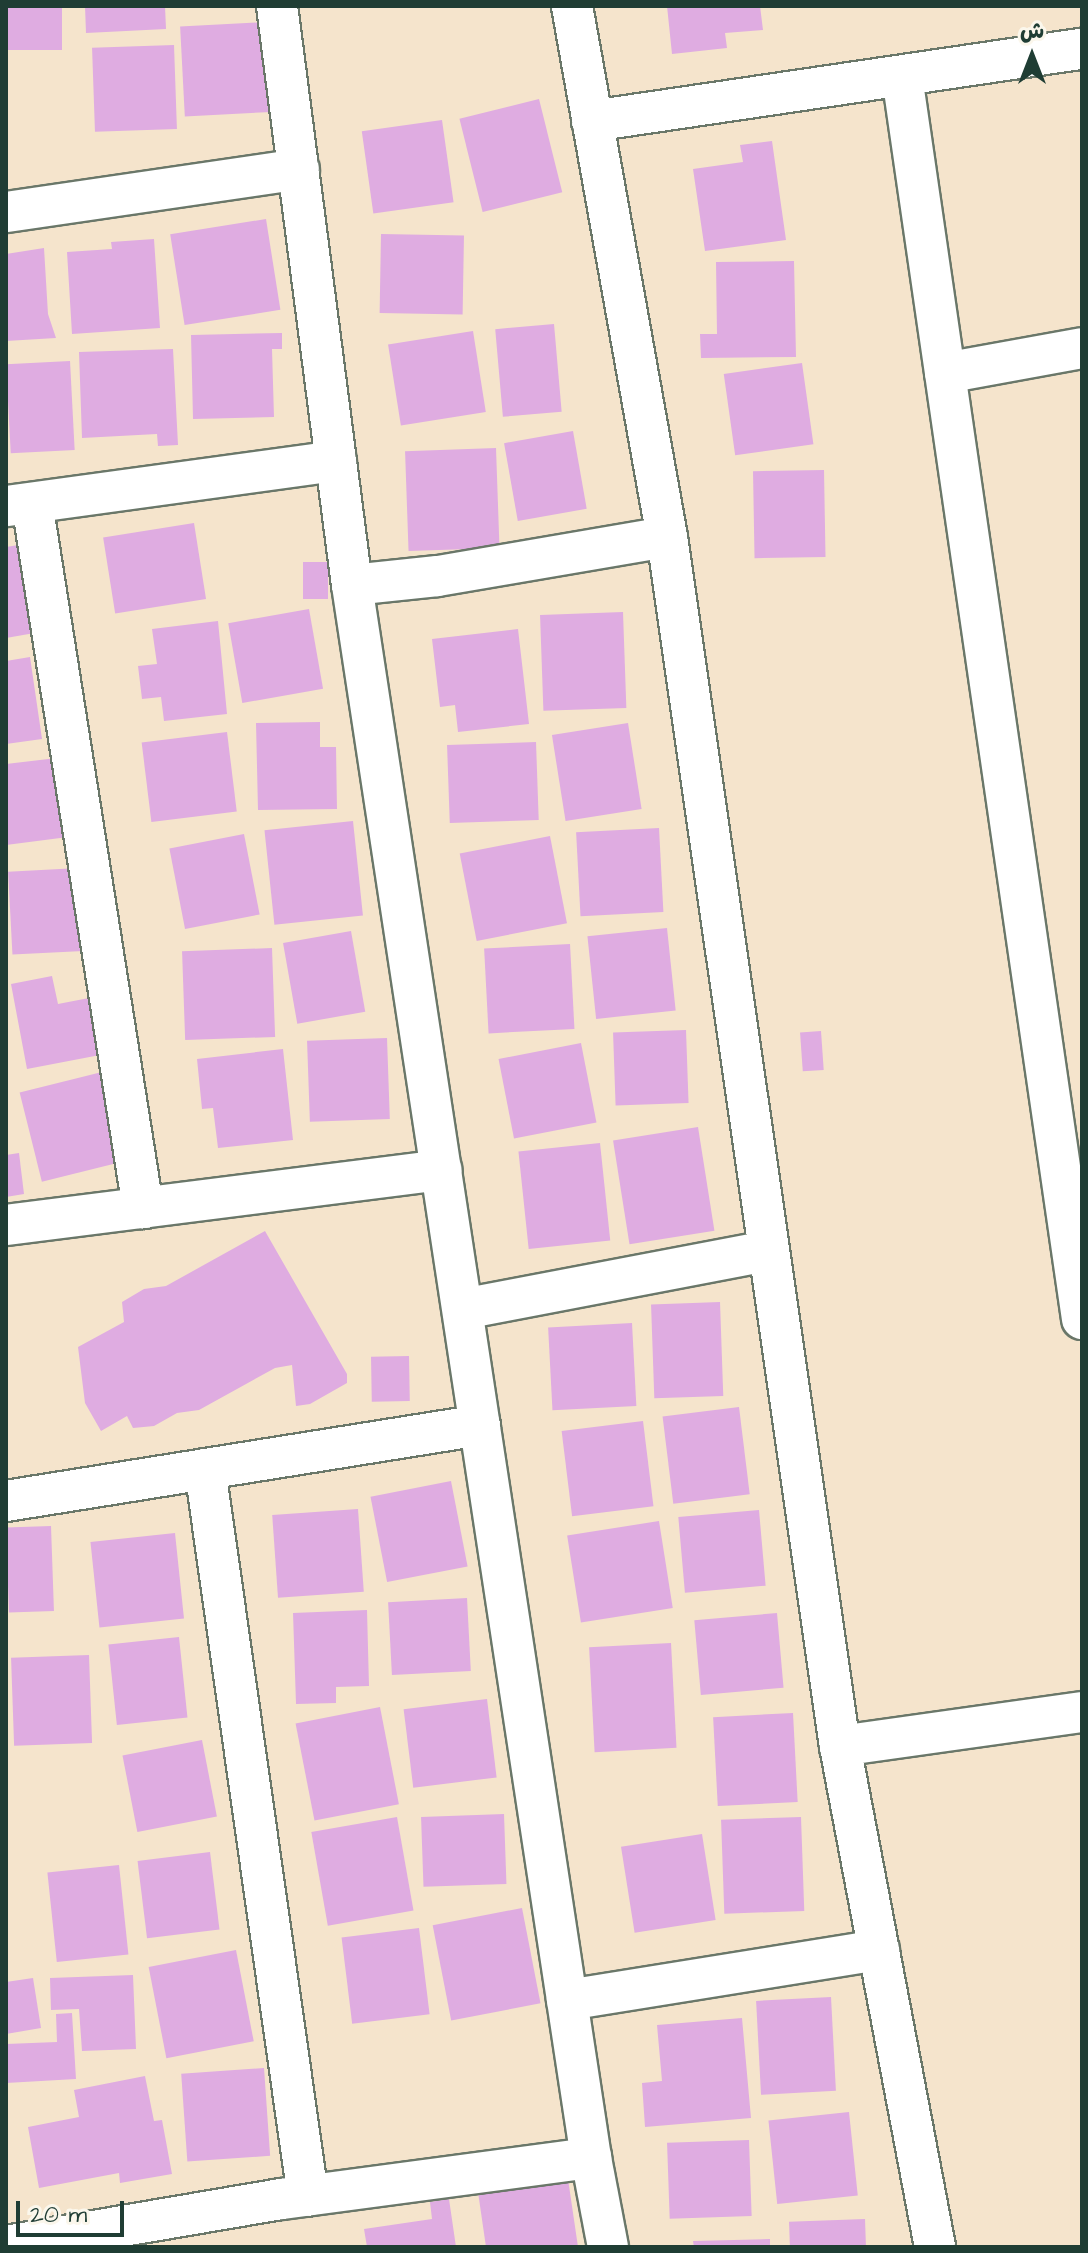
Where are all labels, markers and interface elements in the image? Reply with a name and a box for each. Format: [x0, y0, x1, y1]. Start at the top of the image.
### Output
north arrow [992, 16, 1072, 96]
text: ش [1020, 16, 1044, 47]
scale bar [20, 2185, 128, 2235]
text: 20 m [30, 2198, 87, 2232]

